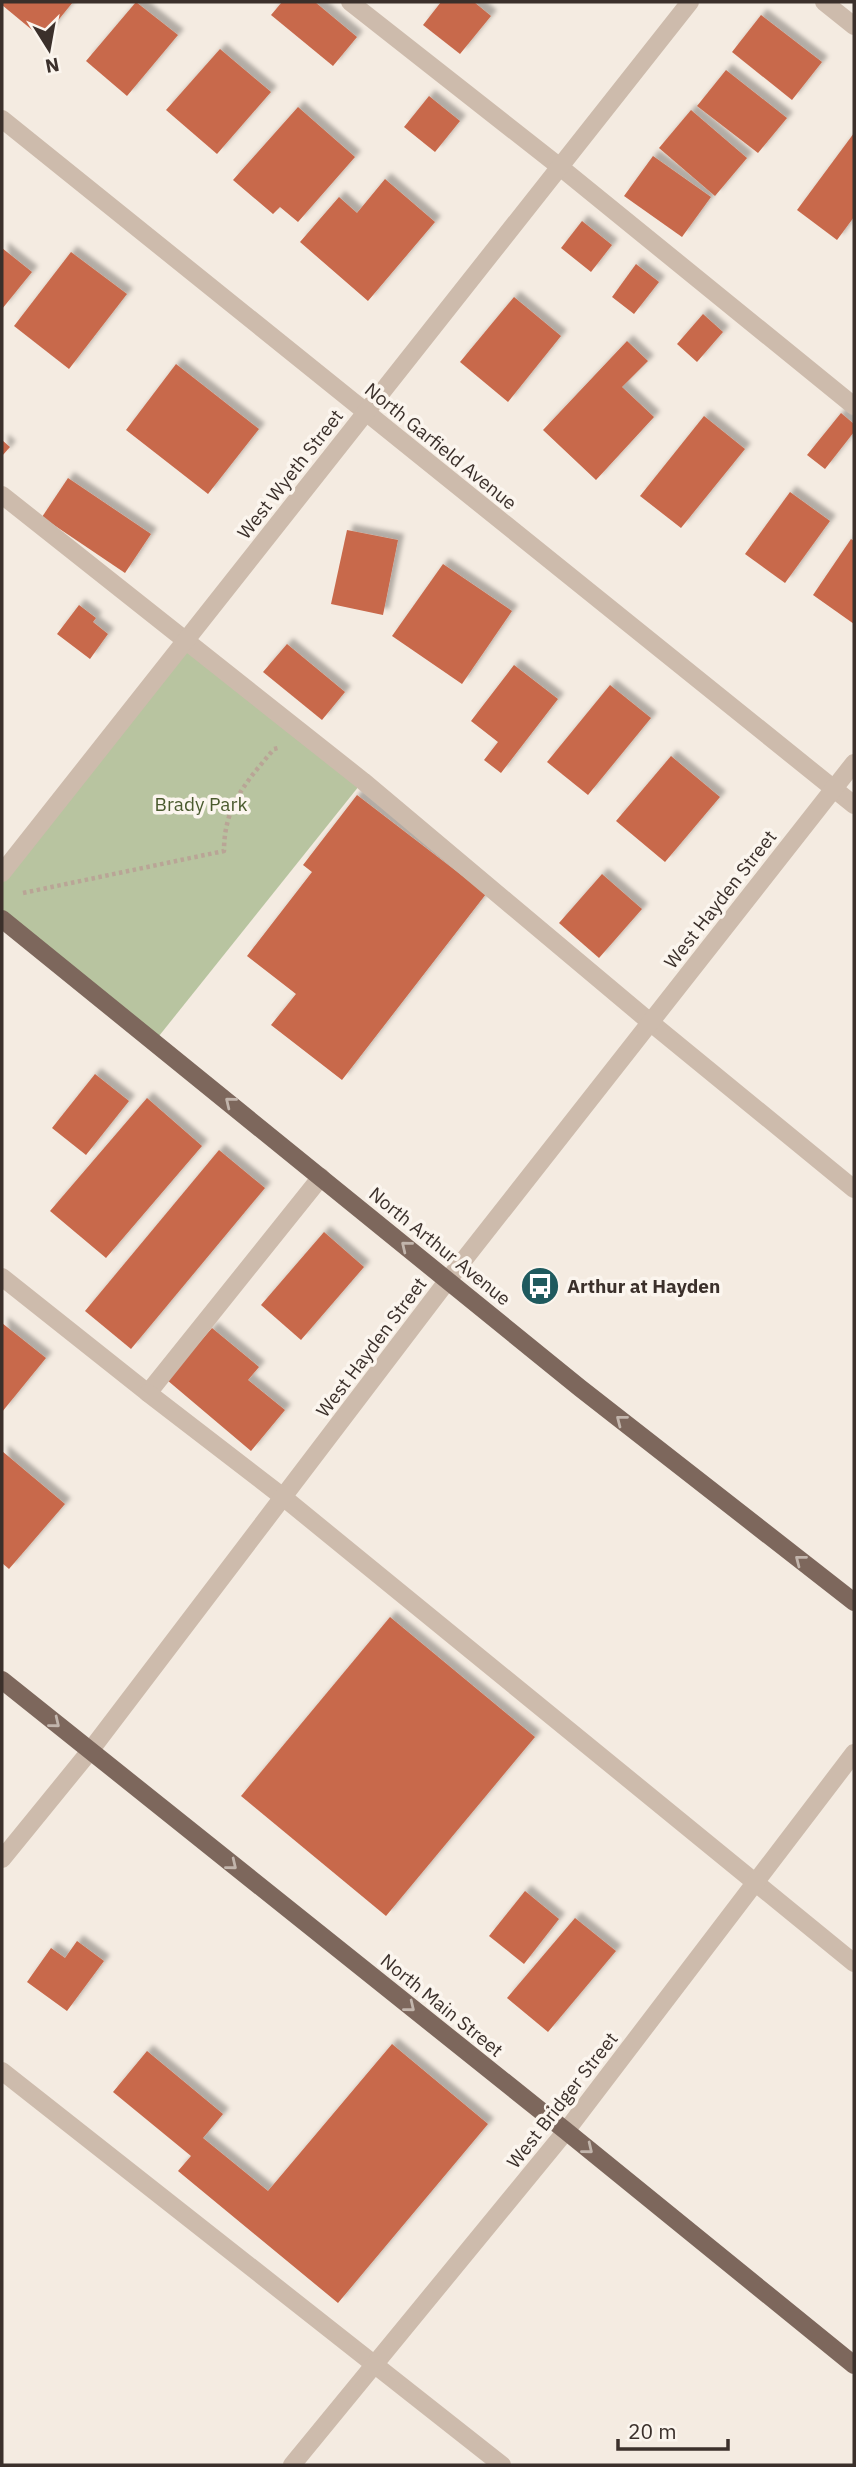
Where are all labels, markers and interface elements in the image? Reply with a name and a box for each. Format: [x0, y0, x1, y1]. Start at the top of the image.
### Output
north arrow [14, 14, 84, 84]
text: N [43, 53, 61, 79]
street label: North Garfield Avenue [360, 377, 522, 515]
street label: West Wyeth Street [232, 404, 348, 544]
park label: Brady Park [155, 792, 247, 816]
street label: West Hayden Street [659, 825, 781, 973]
one-way arrow [225, 1098, 237, 1111]
street label: North Arthur Avenue [364, 1181, 516, 1311]
one-way arrow [401, 1242, 414, 1255]
bus stop icon: Arthur at Hayden [519, 1265, 561, 1307]
street label: West Hayden Street [311, 1272, 431, 1422]
place label: Arthur at Hayden [567, 1274, 720, 1298]
one-way arrow [617, 1415, 629, 1428]
one-way arrow [796, 1556, 809, 1568]
one-way arrow [46, 1715, 59, 1727]
one-way arrow [225, 1857, 237, 1870]
street label: North Main Street [376, 1948, 508, 2062]
one-way arrow [402, 1999, 415, 2011]
street label: West Bridger Street [501, 2027, 623, 2173]
one-way arrow [580, 2141, 593, 2153]
scale bar [618, 2408, 728, 2452]
text: 20 m [628, 2417, 677, 2445]

